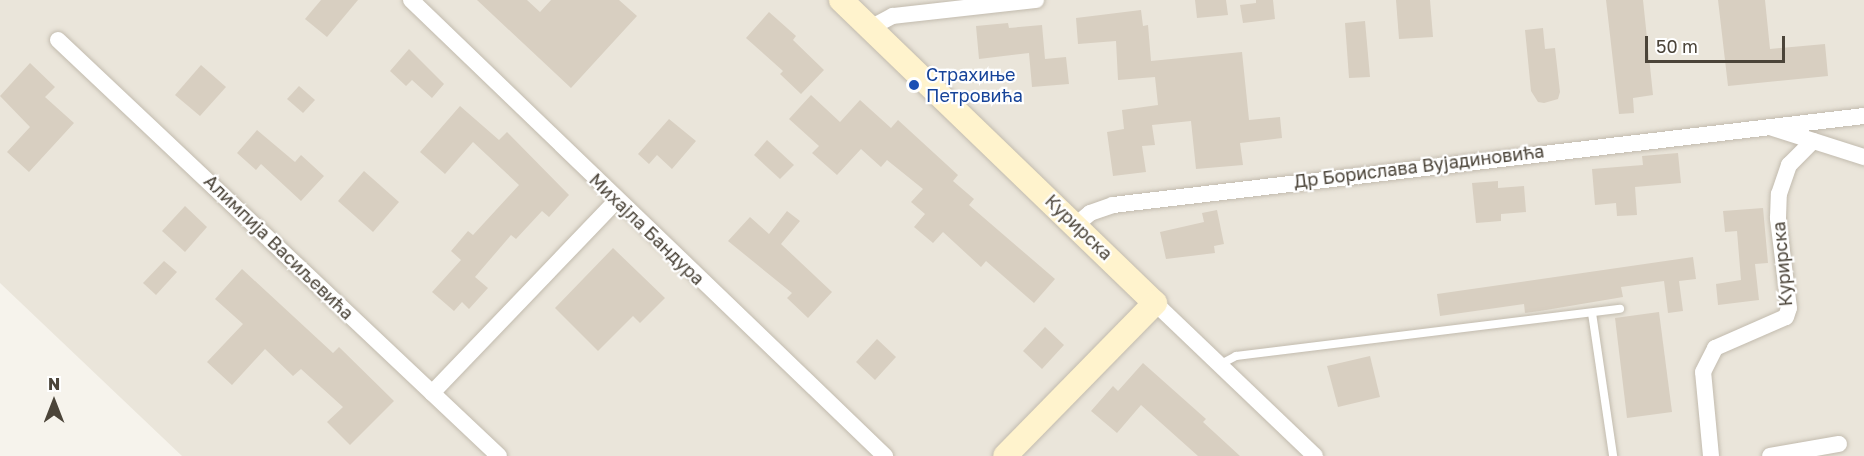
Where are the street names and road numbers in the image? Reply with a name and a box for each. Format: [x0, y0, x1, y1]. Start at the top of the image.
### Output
street label: Др Борислава Вујадиновића [1293, 140, 1545, 192]
street label: Михајла Бандура [585, 169, 709, 289]
street label: Алимпија Васиљевића [200, 170, 358, 324]
street label: Курирска [1041, 190, 1117, 264]
street label: Курирска [1768, 221, 1796, 307]

